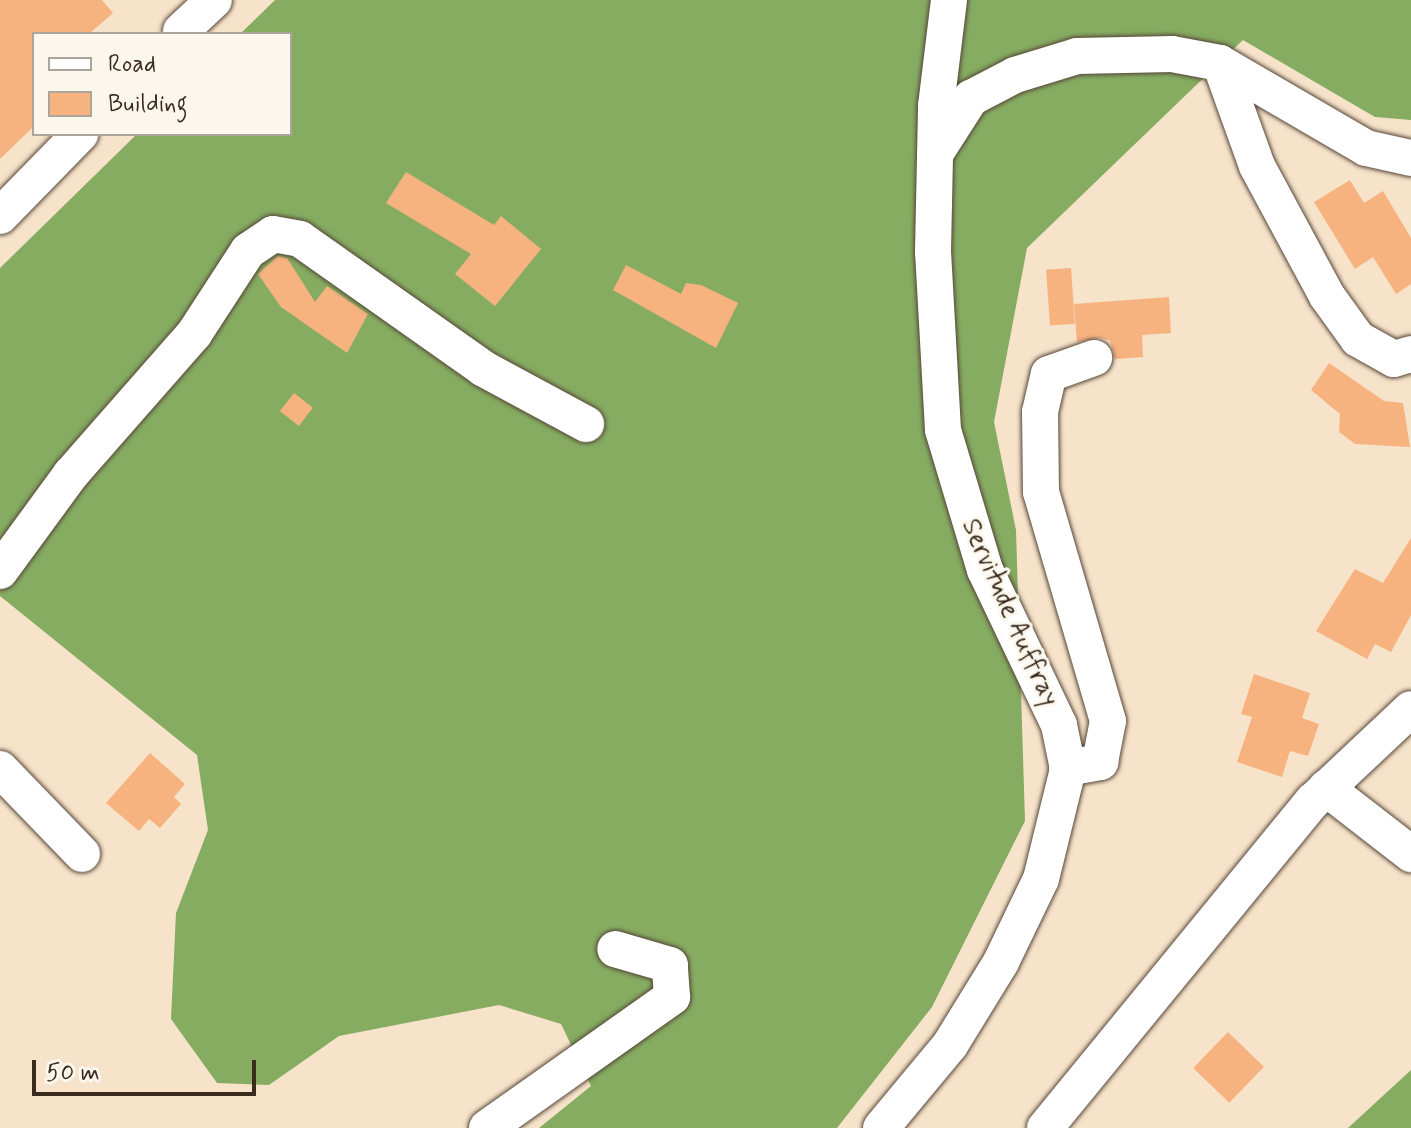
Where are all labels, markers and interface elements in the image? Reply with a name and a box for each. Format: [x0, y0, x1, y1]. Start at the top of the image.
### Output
legend [32, 32, 292, 136]
text: Road [108, 49, 156, 80]
text: Building [108, 89, 188, 120]
street label: Servitude Auffray [954, 515, 1064, 711]
scale bar [36, 1044, 260, 1094]
text: 50 m [46, 1058, 100, 1089]

